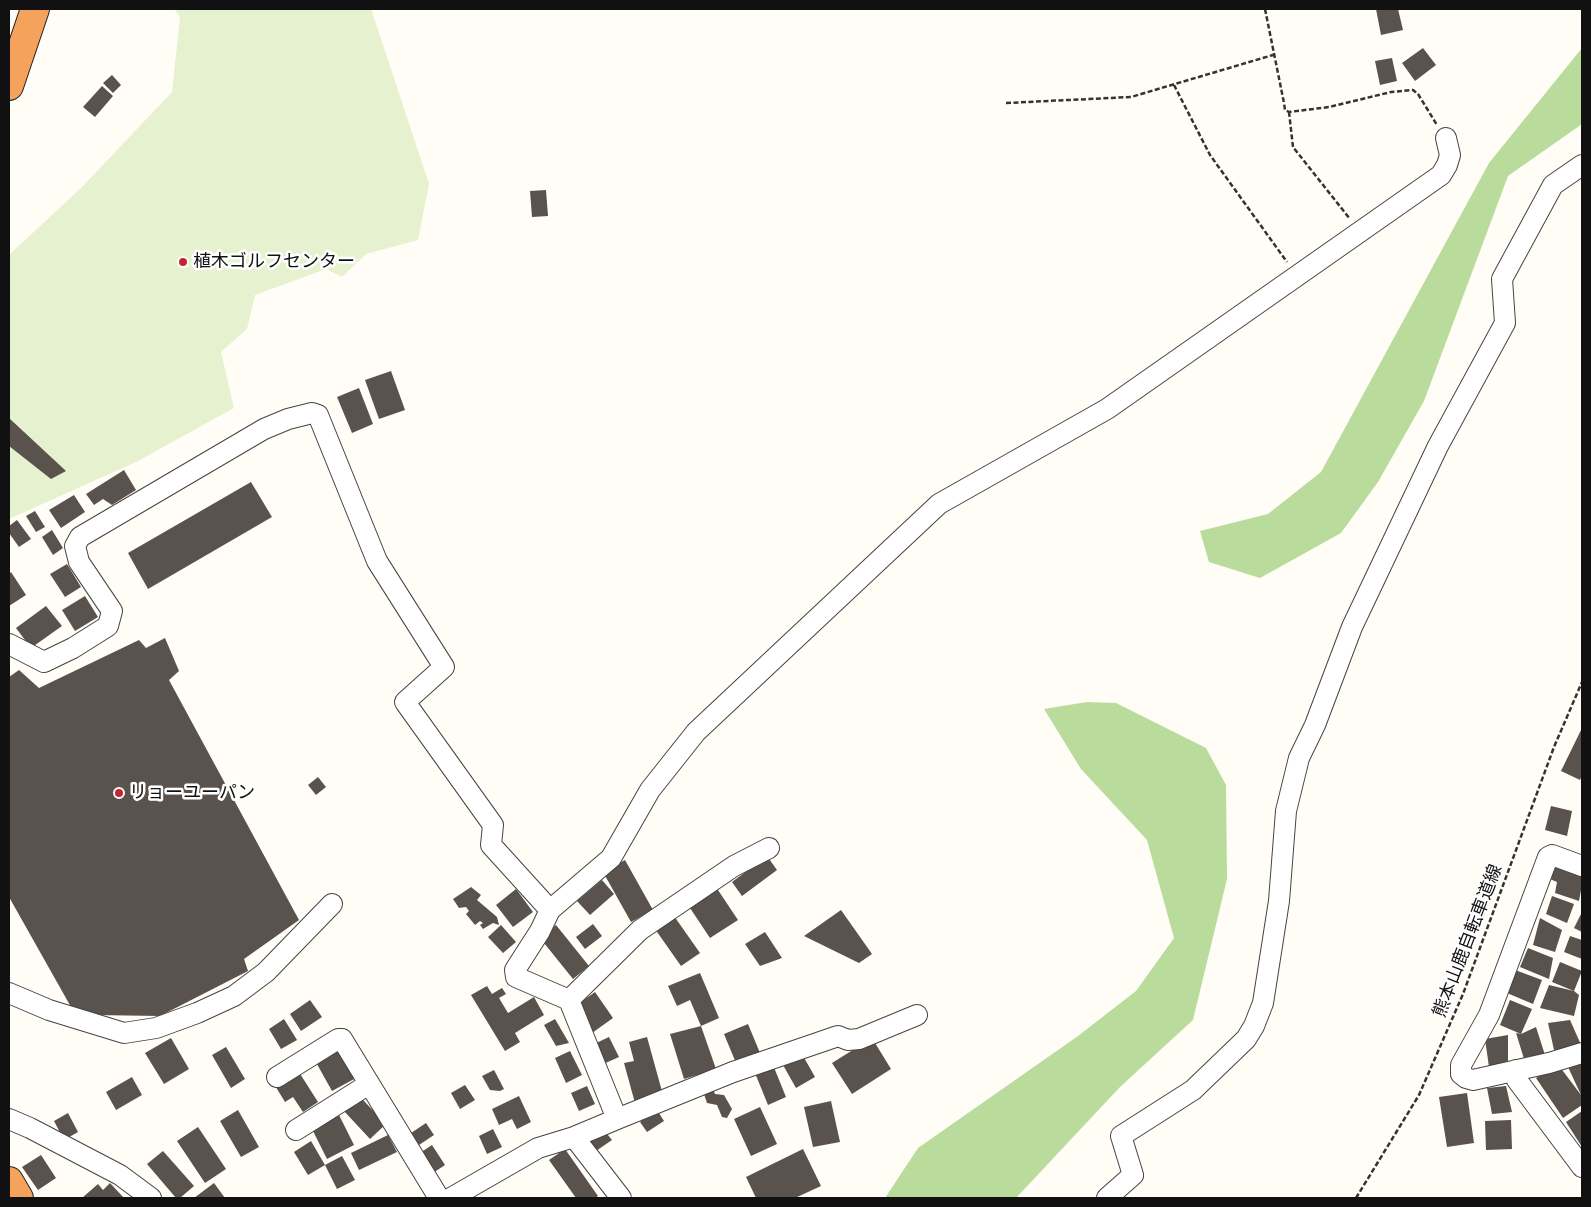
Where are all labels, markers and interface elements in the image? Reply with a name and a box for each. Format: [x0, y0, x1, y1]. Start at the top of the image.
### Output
place label: 植木ゴルフセンター [193, 251, 355, 273]
marker: 植木ゴルフセンター [177, 256, 189, 268]
place label: リョーユーパン [129, 782, 255, 804]
marker: リョーユーパン [113, 787, 125, 799]
street label: 熊本山鹿自転車道線 [1429, 862, 1507, 1020]

